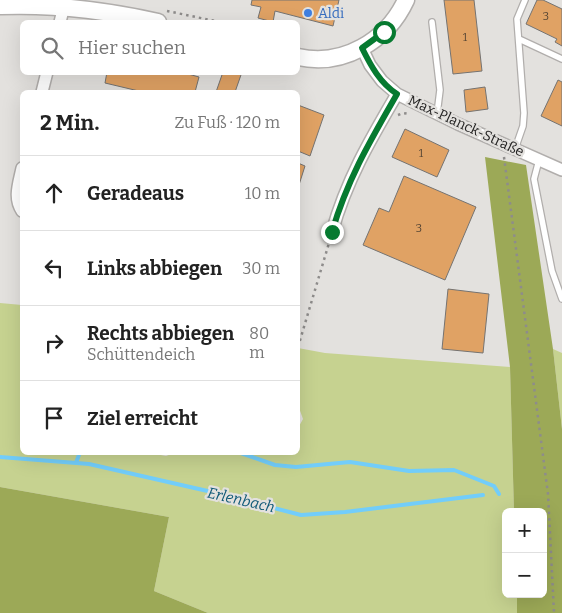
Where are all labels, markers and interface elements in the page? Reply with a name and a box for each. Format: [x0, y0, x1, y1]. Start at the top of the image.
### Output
place label: Aldi [318, 5, 344, 22]
marker: Aldi [302, 7, 314, 19]
house number: 3 [543, 10, 549, 23]
search box [20, 20, 300, 75]
route start [373, 21, 396, 44]
house number: 1 [463, 31, 468, 44]
icon: search [38, 34, 66, 62]
text: Hier suchen [78, 36, 186, 59]
street label: Max-Planck-Straße [405, 92, 527, 160]
text: 2 Min. [40, 110, 99, 136]
text: Zu Fuß · 120 m [175, 113, 280, 132]
house number: 1 [419, 147, 424, 160]
icon: ahead [40, 179, 68, 207]
text: Geradeaus [87, 182, 184, 205]
text: 10 m [245, 184, 280, 203]
route end [321, 221, 344, 244]
house number: 3 [416, 222, 422, 235]
icon: left [40, 254, 68, 282]
text: Links abbiegen [87, 257, 222, 280]
text: 30 m [242, 259, 280, 278]
text: Rechts abbiegen [87, 322, 234, 345]
text: 80 m [249, 324, 269, 362]
icon: right [40, 329, 68, 357]
text: Schüttendeich [87, 345, 195, 364]
icon: arrive [40, 404, 68, 432]
text: Ziel erreicht [87, 407, 198, 430]
water label: Erlenbach [205, 483, 277, 517]
map controls [502, 508, 547, 598]
button: + [502, 508, 547, 553]
button: − [502, 553, 547, 598]

